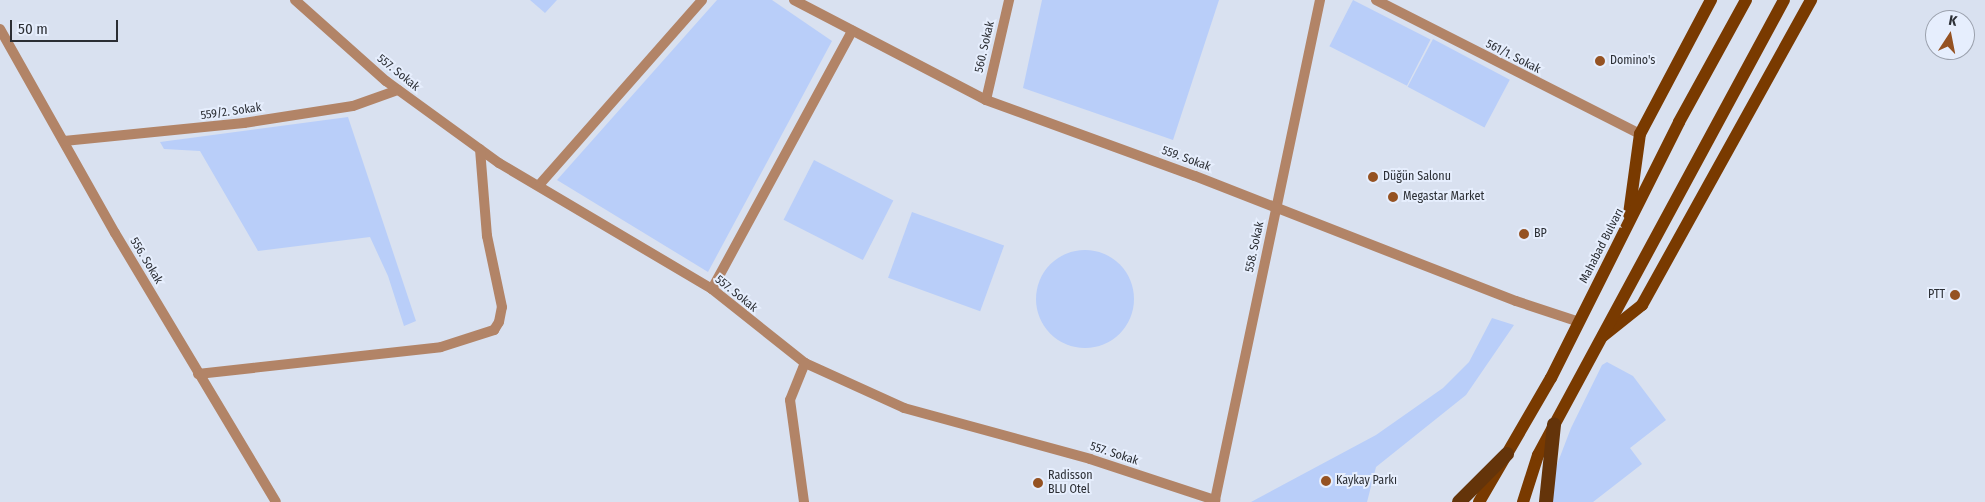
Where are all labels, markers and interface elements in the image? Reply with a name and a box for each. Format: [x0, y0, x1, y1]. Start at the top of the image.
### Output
scale bar [12, 10, 120, 42]
north arrow [1925, 10, 1975, 60]
text: K [1947, 12, 1958, 30]
text: 50 m [18, 20, 48, 38]
street label: 560. Sokak [972, 20, 998, 74]
street label: 561/1. Sokak [1483, 37, 1543, 77]
street label: 557. Sokak [374, 52, 422, 94]
place label: Domino's [1610, 54, 1655, 68]
marker: Domino's [1594, 55, 1606, 67]
street label: 559/2. Sokak [200, 101, 262, 123]
street label: 559. Sokak [1160, 143, 1212, 175]
place label: Düğün Salonu [1383, 170, 1451, 184]
marker: Düğün Salonu [1367, 171, 1379, 183]
place label: Megastar Market [1403, 190, 1484, 204]
marker: Megastar Market [1387, 191, 1399, 203]
street label: Mahabad Bulvarı [1577, 206, 1627, 286]
street label: 558. Sokak [1243, 220, 1267, 274]
place label: BP [1534, 227, 1547, 241]
marker: BP [1518, 228, 1530, 240]
street label: 556. Sokak [127, 235, 165, 287]
street label: 557. Sokak [712, 273, 760, 315]
place label: PTT [1928, 288, 1945, 302]
marker: PTT [1949, 289, 1961, 301]
street label: 557. Sokak [1088, 439, 1140, 469]
place label: Radisson BLU Otel [1048, 469, 1093, 497]
place label: Kaykay Parkı [1336, 474, 1397, 488]
marker: Kaykay Parkı [1320, 475, 1332, 487]
marker: Radisson BLU Otel [1032, 477, 1044, 489]

